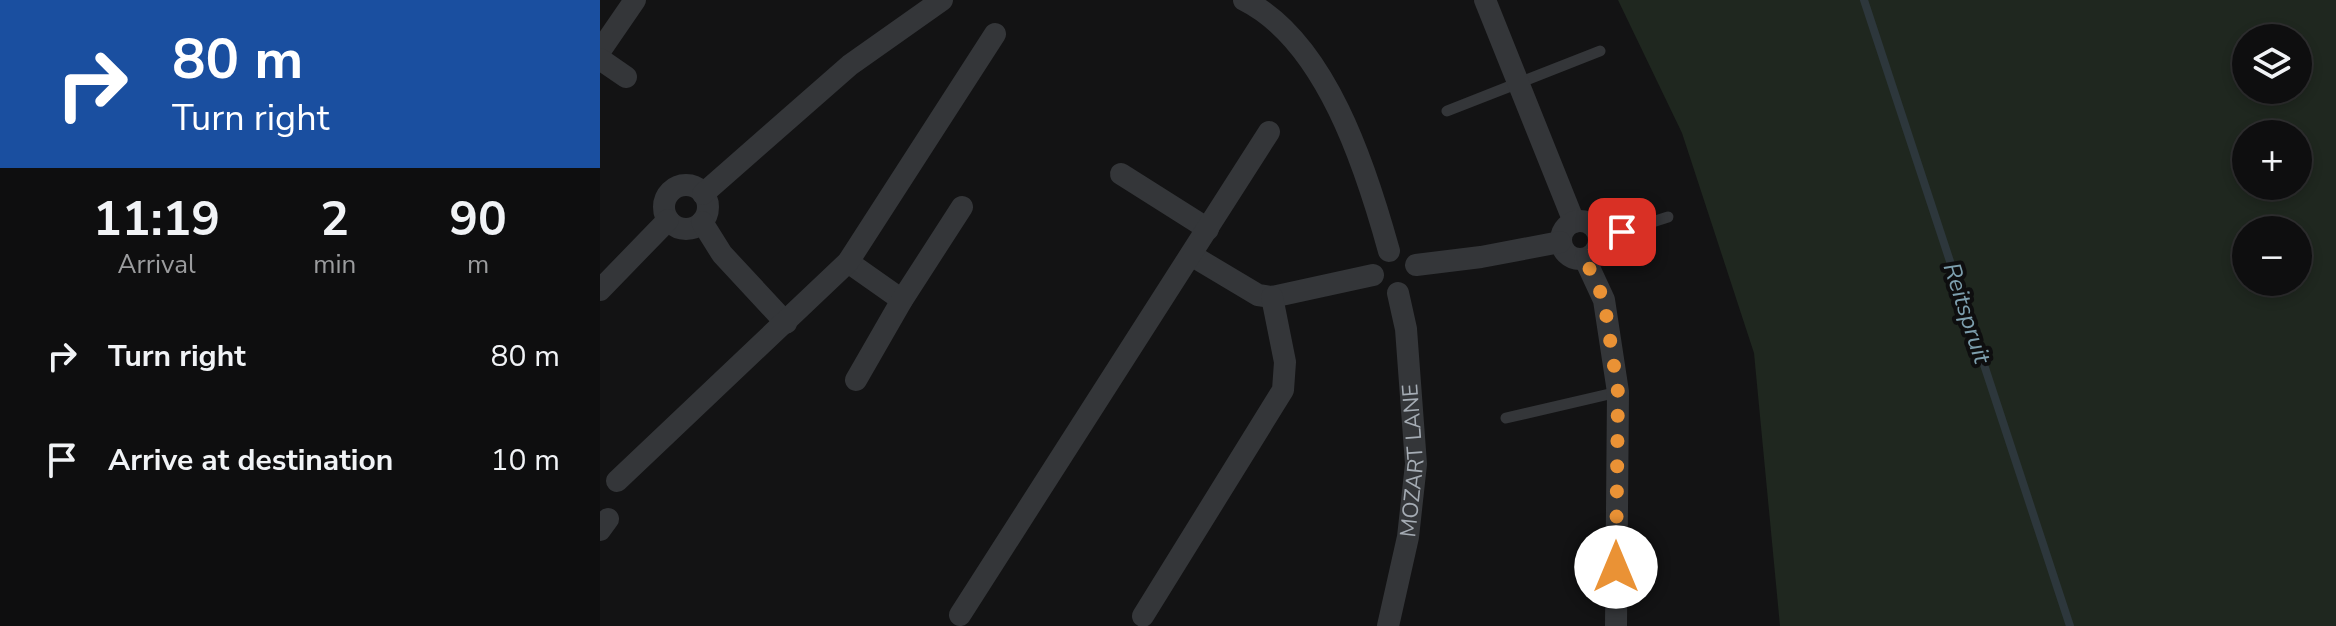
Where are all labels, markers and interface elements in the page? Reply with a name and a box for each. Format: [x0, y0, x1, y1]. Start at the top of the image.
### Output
text: 80 m [172, 21, 303, 98]
map controls [2232, 24, 2312, 296]
button: layers [2232, 24, 2312, 104]
icon: right [40, 32, 144, 136]
text: Turn right [172, 94, 329, 143]
button: + [2232, 120, 2312, 200]
text: 11:19 [93, 186, 220, 252]
text: 2 [320, 186, 349, 252]
text: 90 [449, 186, 507, 252]
pin [1588, 198, 1656, 266]
icon: arrive [1600, 210, 1644, 254]
button: − [2232, 216, 2312, 296]
text: Arrival [117, 247, 196, 282]
text: min [313, 247, 356, 282]
text: m [467, 247, 489, 282]
water label: Reitspruit [1936, 259, 1998, 368]
icon: right [40, 334, 84, 378]
text: Turn right [108, 336, 246, 377]
text: 80 m [491, 336, 560, 377]
street label: MOZART LANE [1393, 383, 1432, 539]
icon: arrive [40, 438, 84, 482]
text: Arrive at destination [108, 440, 393, 481]
text: 10 m [491, 440, 560, 481]
position arrow [1574, 525, 1658, 609]

